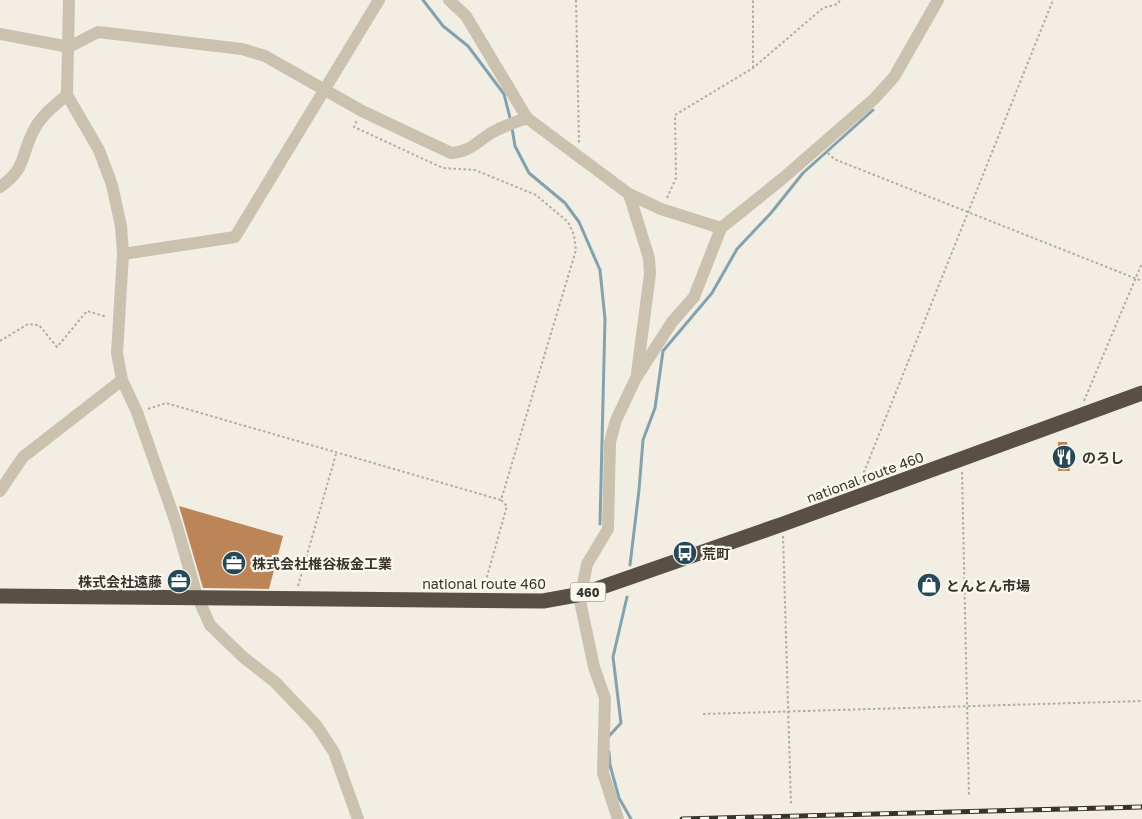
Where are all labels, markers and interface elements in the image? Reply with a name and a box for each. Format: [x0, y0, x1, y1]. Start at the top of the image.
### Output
restaurant icon: のろし [1051, 444, 1077, 470]
street label: national route 460 [804, 448, 926, 506]
place label: のろし [1082, 449, 1124, 466]
bus stop icon: 荒町 [672, 540, 698, 566]
place label: 荒町 [702, 545, 730, 562]
office icon: 株式会社椎谷板金工業 [221, 550, 247, 576]
place label: 株式会社椎谷板金工業 [252, 555, 392, 572]
office icon: 株式会社遠藤 [166, 568, 192, 594]
shop icon: とんとん市場 [916, 572, 942, 598]
place label: 株式会社遠藤 [78, 573, 162, 590]
street label: national route 460 [422, 575, 546, 592]
place label: とんとん市場 [946, 577, 1030, 594]
road number: 460 [570, 582, 606, 602]

